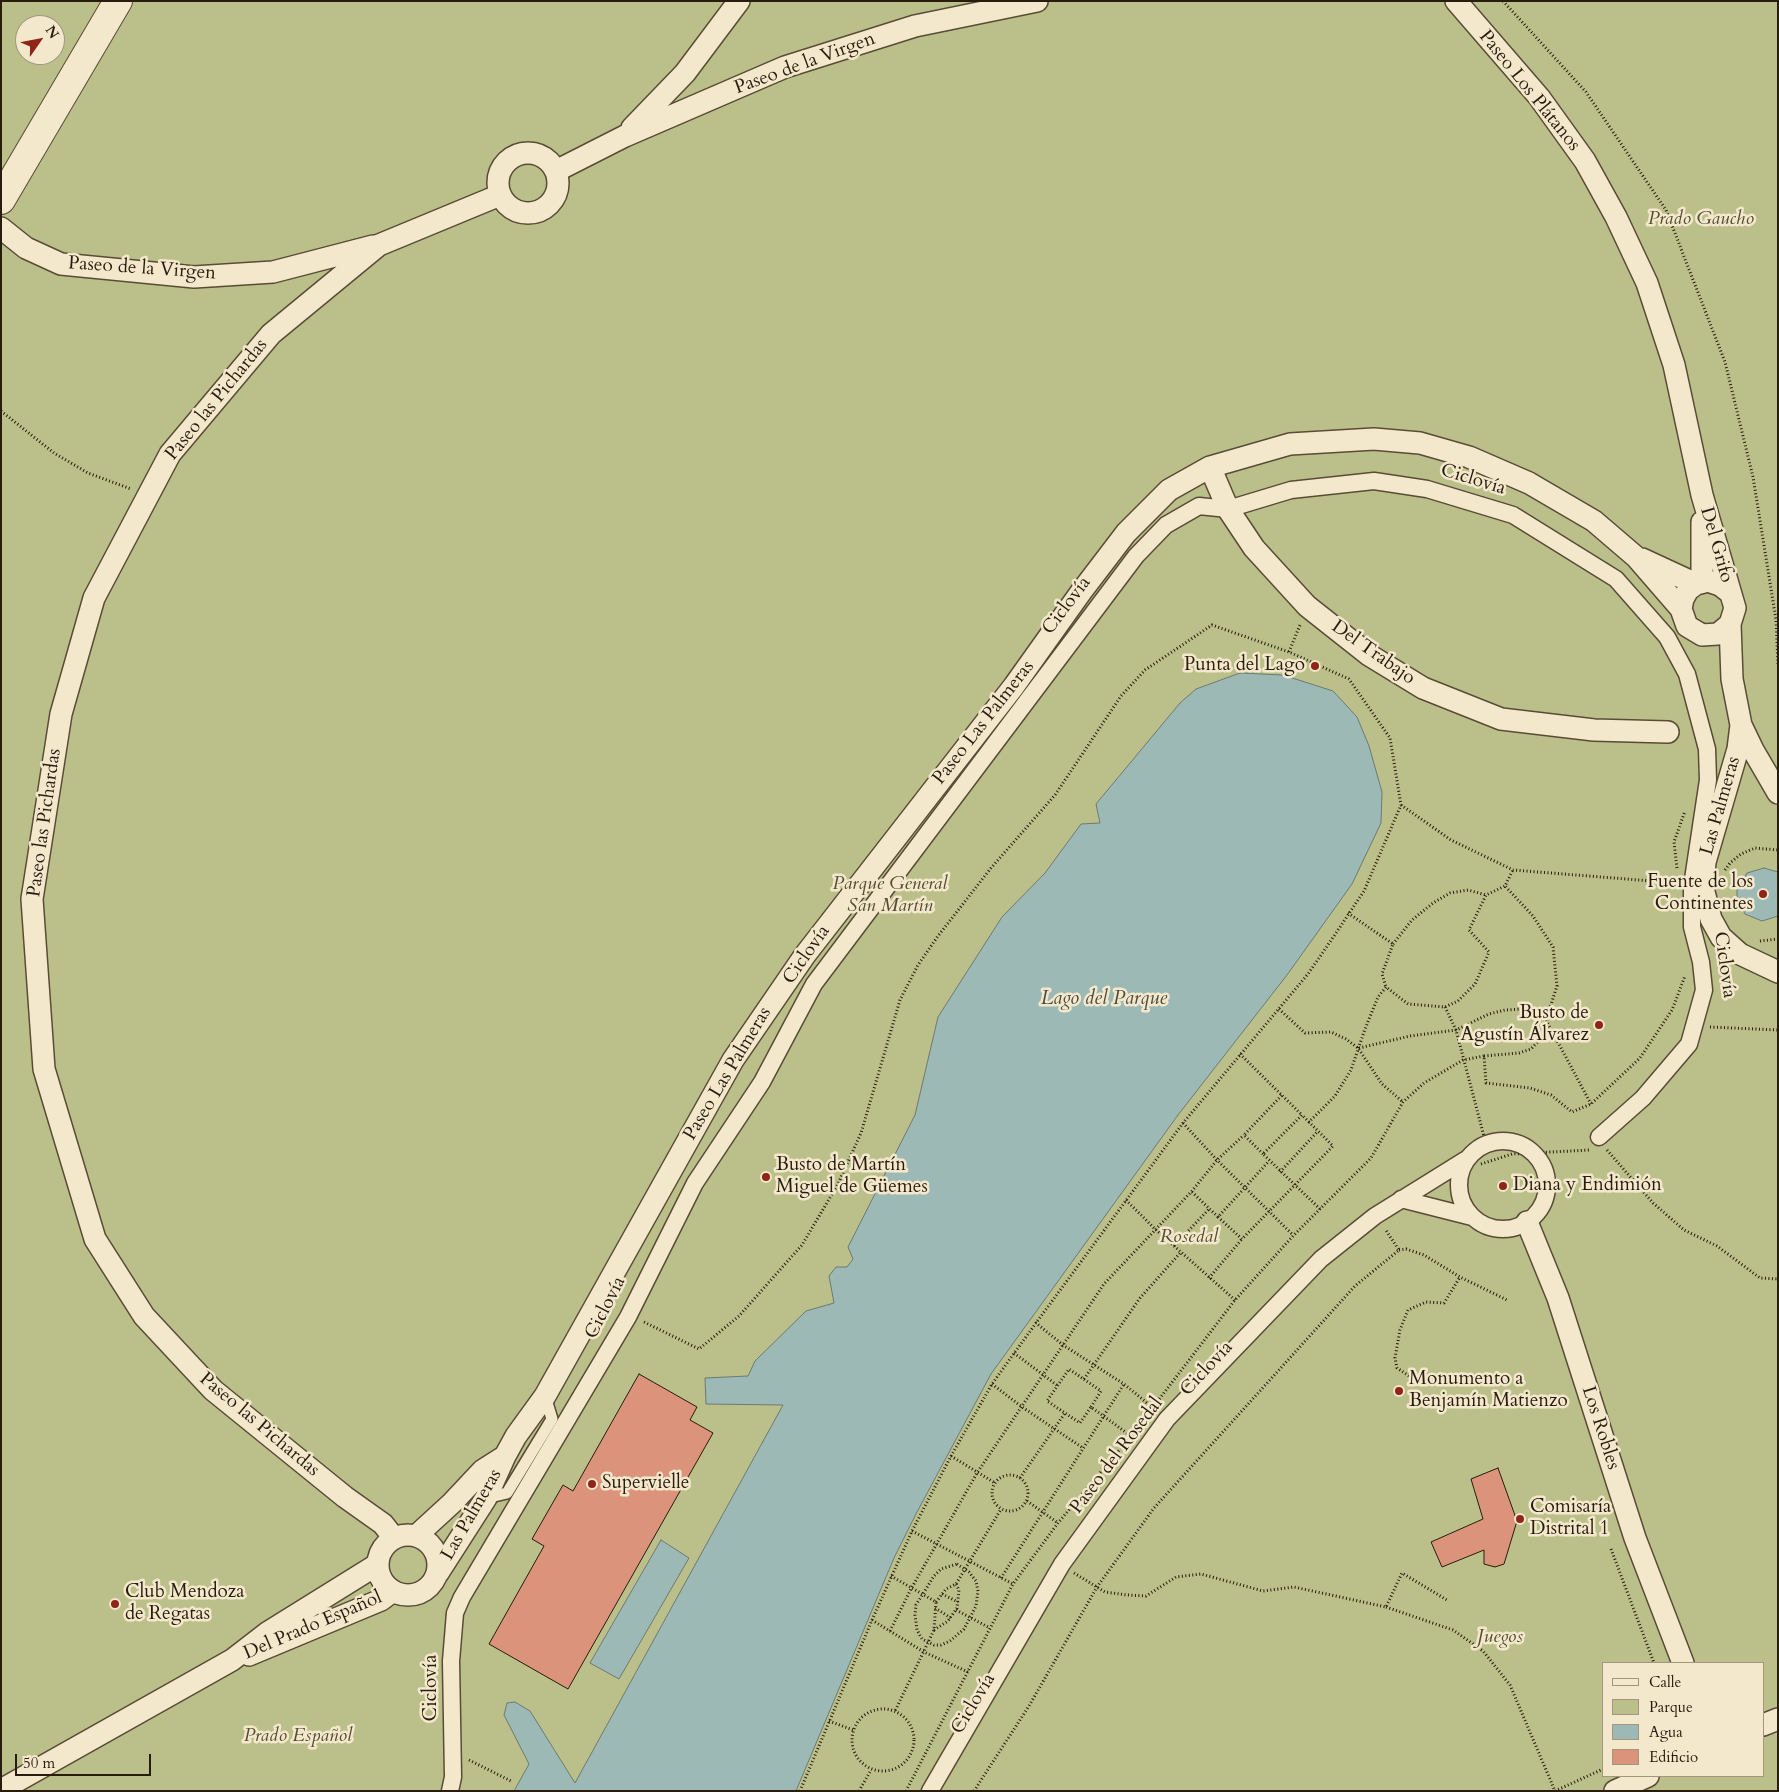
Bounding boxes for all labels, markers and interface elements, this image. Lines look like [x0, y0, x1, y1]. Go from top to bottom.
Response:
north arrow [15, 15, 65, 65]
text: N [41, 22, 63, 42]
street label: Paseo Los Plátanos [1473, 26, 1585, 156]
street label: Paseo de la Virgen [732, 28, 878, 100]
park label: Prado Gaucho [1648, 209, 1754, 231]
street label: Paseo de la Virgen [67, 252, 217, 286]
street label: Paseo las Pichardas [161, 335, 273, 465]
street label: Ciclovía [1438, 459, 1508, 501]
street label: Del Grifo [1694, 505, 1738, 585]
street label: Ciclovía [1038, 572, 1096, 640]
street label: Del Trabajo [1327, 616, 1419, 690]
place label: Punta del Lago [1184, 655, 1305, 677]
street label: Paseo Las Palmeras [928, 656, 1040, 790]
marker: Punta del Lago [1309, 660, 1321, 672]
street label: Paseo las Pichardas [23, 747, 67, 899]
street label: Las Palmeras [1696, 754, 1746, 858]
place label: Fuente de los Continentes [1647, 872, 1753, 916]
park label: Parque General San Martín [833, 874, 947, 918]
marker: Fuente de los Continentes [1757, 888, 1769, 900]
street label: Ciclovía [779, 921, 835, 989]
street label: Ciclovía [1708, 930, 1740, 1000]
water label: Lago del Parque [1041, 987, 1167, 1011]
street label: Paseo Las Palmeras [679, 1003, 777, 1145]
place label: Busto de Agustín Álvarez [1461, 1003, 1589, 1047]
marker: Busto de Agustín Álvarez [1593, 1019, 1605, 1031]
place label: Busto de Martín Miguel de Güemes [776, 1155, 928, 1199]
marker: Busto de Martín Miguel de Güemes [760, 1171, 772, 1183]
place label: Diana y Endimión [1513, 1175, 1662, 1197]
marker: Diana y Endimión [1497, 1180, 1509, 1192]
park label: Rosedal [1160, 1227, 1218, 1249]
street label: Ciclovía [581, 1273, 631, 1343]
street label: Ciclovía [1176, 1337, 1238, 1401]
street label: Paseo las Pichardas [194, 1368, 324, 1482]
place label: Monumento a Benjamín Matienzo [1409, 1369, 1568, 1413]
street label: Los Robles [1576, 1383, 1624, 1473]
marker: Monumento a Benjamín Matienzo [1393, 1385, 1405, 1397]
street label: Paseo del Rosedal [1066, 1393, 1168, 1519]
street label: Las Palmeras [437, 1465, 507, 1565]
place label: Supervielle [602, 1473, 689, 1495]
marker: Supervielle [586, 1478, 598, 1490]
place label: Comisaría Distrital 1 [1530, 1497, 1611, 1541]
marker: Comisaría Distrital 1 [1514, 1513, 1526, 1525]
place label: Club Mendoza de Regatas [125, 1582, 244, 1626]
street label: Del Prado Español [240, 1587, 386, 1665]
marker: Club Mendoza de Regatas [109, 1598, 121, 1610]
park label: Juegos [1477, 1627, 1523, 1649]
street label: Ciclovía [421, 1655, 443, 1721]
legend [1602, 1662, 1764, 1777]
street label: Ciclovía [947, 1669, 1001, 1739]
text: Calle [1649, 1672, 1681, 1692]
text: Parque [1649, 1697, 1693, 1717]
text: Agua [1649, 1722, 1683, 1742]
park label: Prado Español [244, 1726, 352, 1748]
scale bar [18, 1744, 154, 1776]
text: Edificio [1649, 1747, 1698, 1767]
text: 50 m [23, 1753, 55, 1773]

